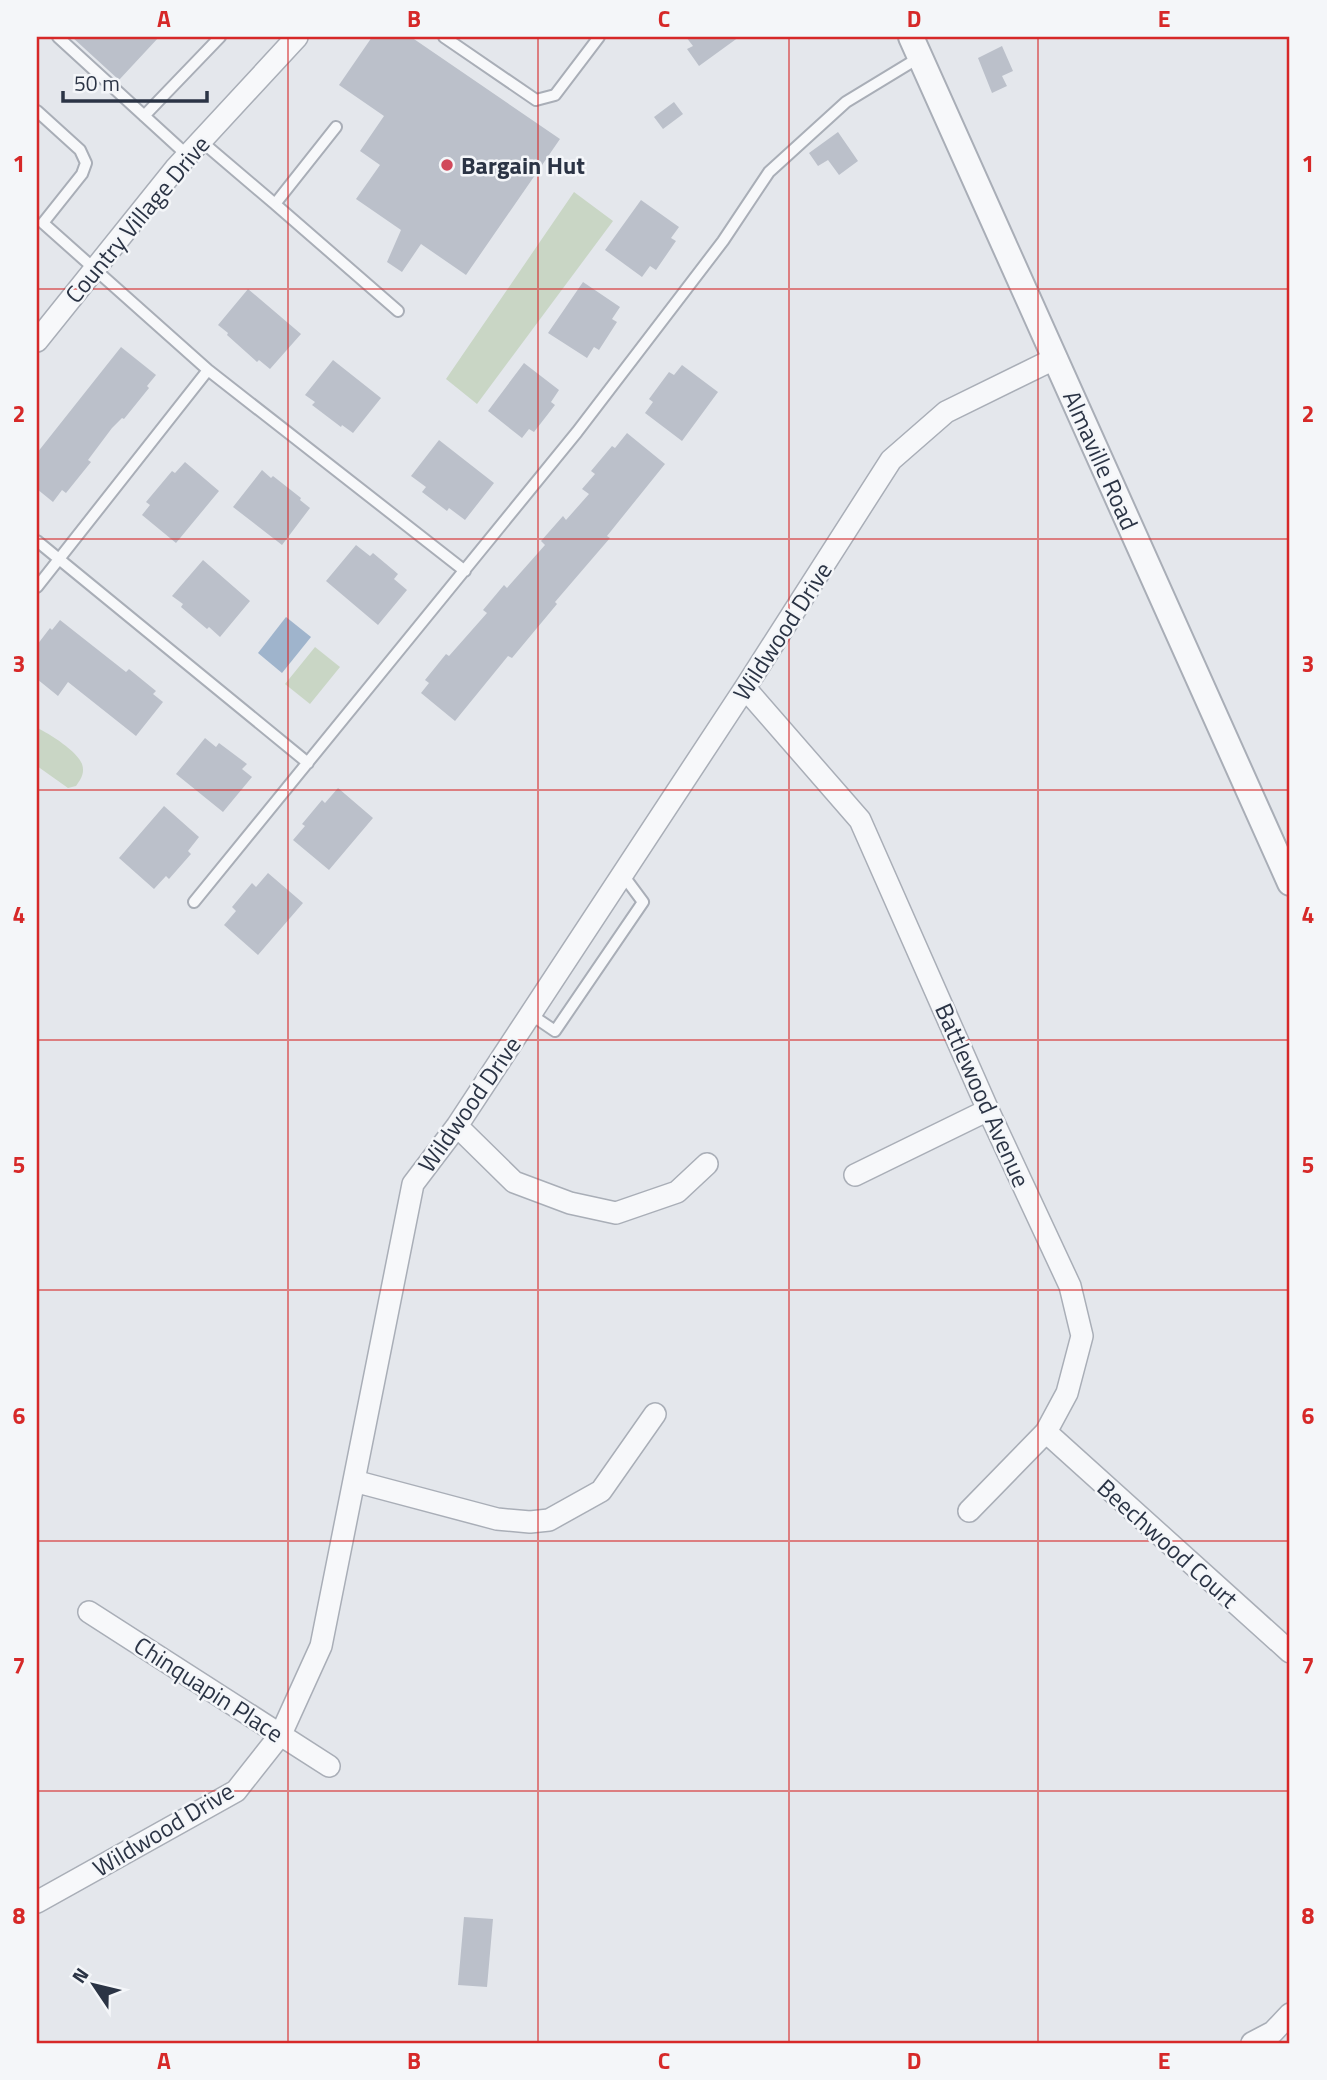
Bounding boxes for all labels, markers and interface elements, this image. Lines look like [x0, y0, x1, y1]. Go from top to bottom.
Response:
text: A [157, 1, 171, 36]
text: B [407, 1, 421, 36]
text: C [658, 1, 670, 36]
text: D [907, 1, 921, 36]
text: E [1158, 1, 1170, 36]
scale bar [63, 60, 206, 104]
text: 50 m [74, 67, 120, 99]
street label: Country Village Drive [56, 127, 218, 311]
text: 1 [13, 146, 25, 181]
text: 1 [1302, 146, 1314, 181]
place label: Bargain Hut [461, 147, 585, 183]
marker: Bargain Hut [439, 157, 455, 173]
street label: Almaville Road [1054, 385, 1148, 535]
text: 2 [13, 396, 25, 431]
text: 2 [1302, 396, 1314, 431]
street label: Wildwood Drive [724, 555, 840, 707]
text: 3 [13, 646, 25, 681]
text: 3 [1302, 646, 1314, 681]
text: 4 [13, 897, 25, 932]
text: 4 [1302, 897, 1314, 932]
street label: Battlewood Avenue [926, 997, 1040, 1193]
street label: Wildwood Drive [409, 1029, 529, 1179]
text: 5 [13, 1147, 25, 1182]
text: 5 [1302, 1147, 1314, 1182]
text: 6 [13, 1398, 26, 1433]
text: 6 [1302, 1398, 1315, 1433]
street label: Beechwood Court [1090, 1470, 1247, 1617]
street label: Chinquapin Place [127, 1627, 291, 1751]
text: 7 [13, 1648, 25, 1683]
text: 7 [1302, 1648, 1314, 1683]
street label: Wildwood Drive [86, 1773, 240, 1885]
text: 8 [13, 1898, 26, 1933]
text: 8 [1302, 1898, 1315, 1933]
north arrow [60, 1951, 130, 2021]
text: N [64, 1961, 95, 1989]
text: A [157, 2043, 171, 2078]
text: B [407, 2043, 421, 2078]
text: C [658, 2043, 670, 2078]
text: D [907, 2043, 921, 2078]
text: E [1158, 2043, 1170, 2078]

